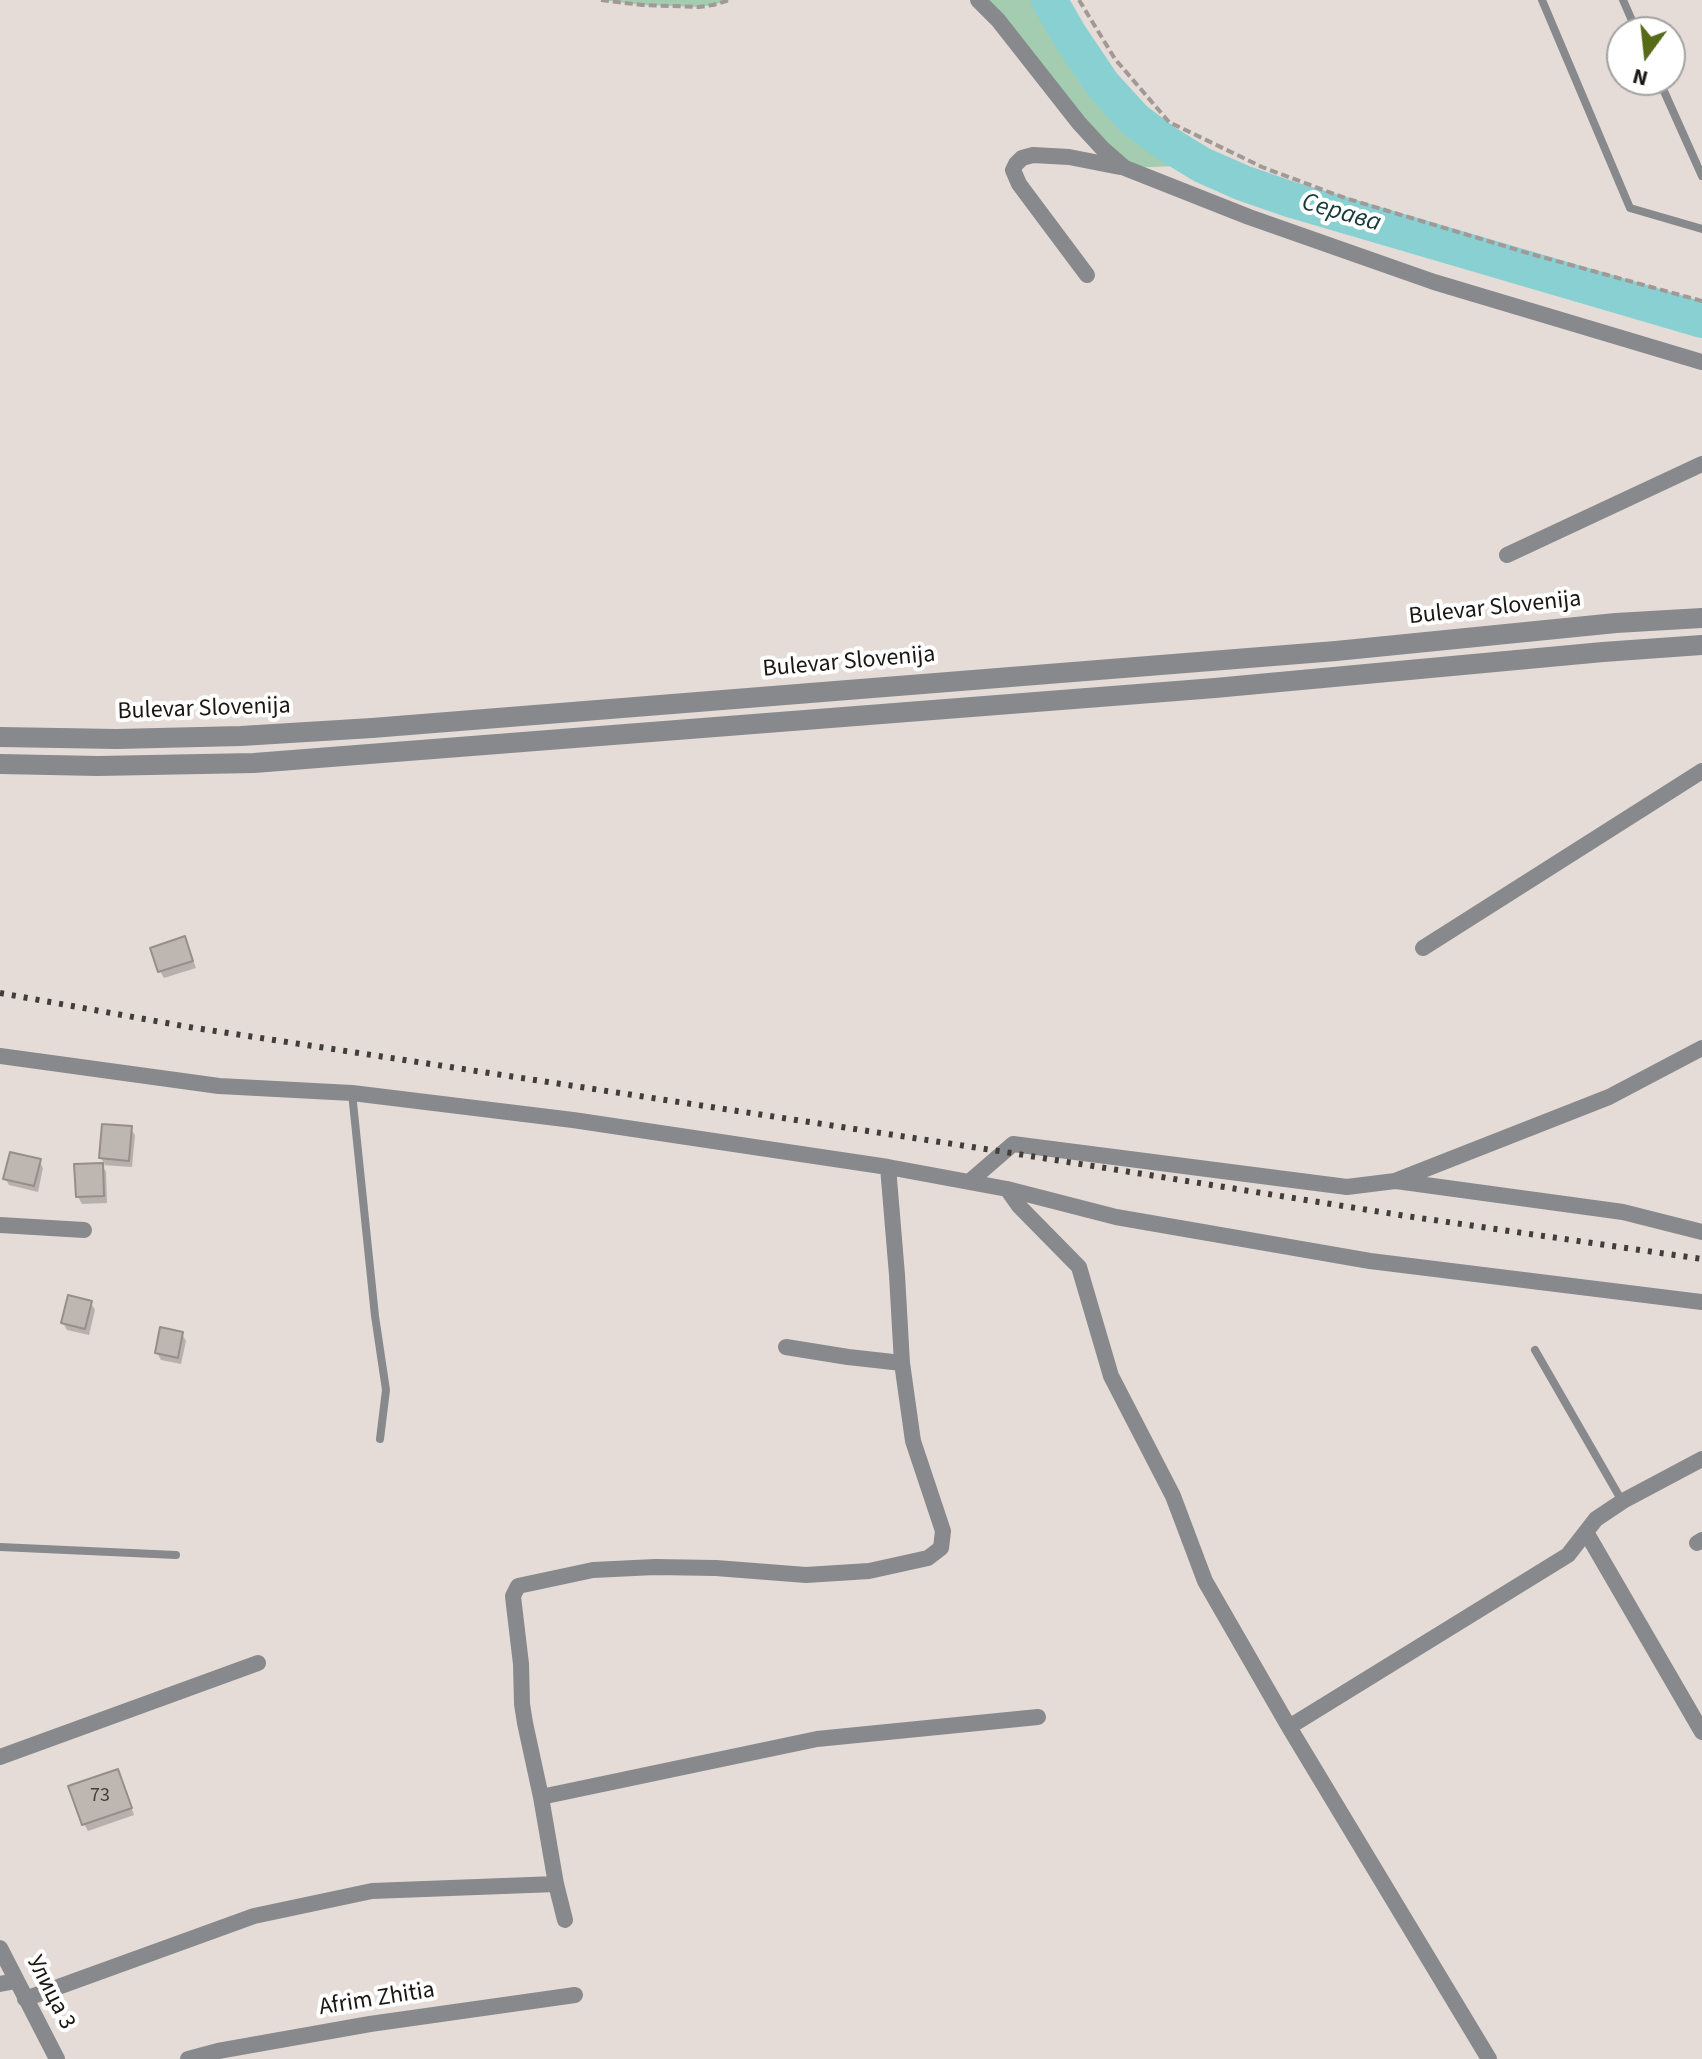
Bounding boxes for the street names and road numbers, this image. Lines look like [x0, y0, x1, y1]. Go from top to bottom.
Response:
street label: Bulevar Slovenija [1407, 586, 1583, 632]
street label: Bulevar Slovenija [761, 641, 937, 685]
street label: Bulevar Slovenija [117, 693, 291, 727]
street label: Улица 3 [19, 1951, 81, 2035]
street label: Afrim Zhitia [317, 1977, 437, 2023]

